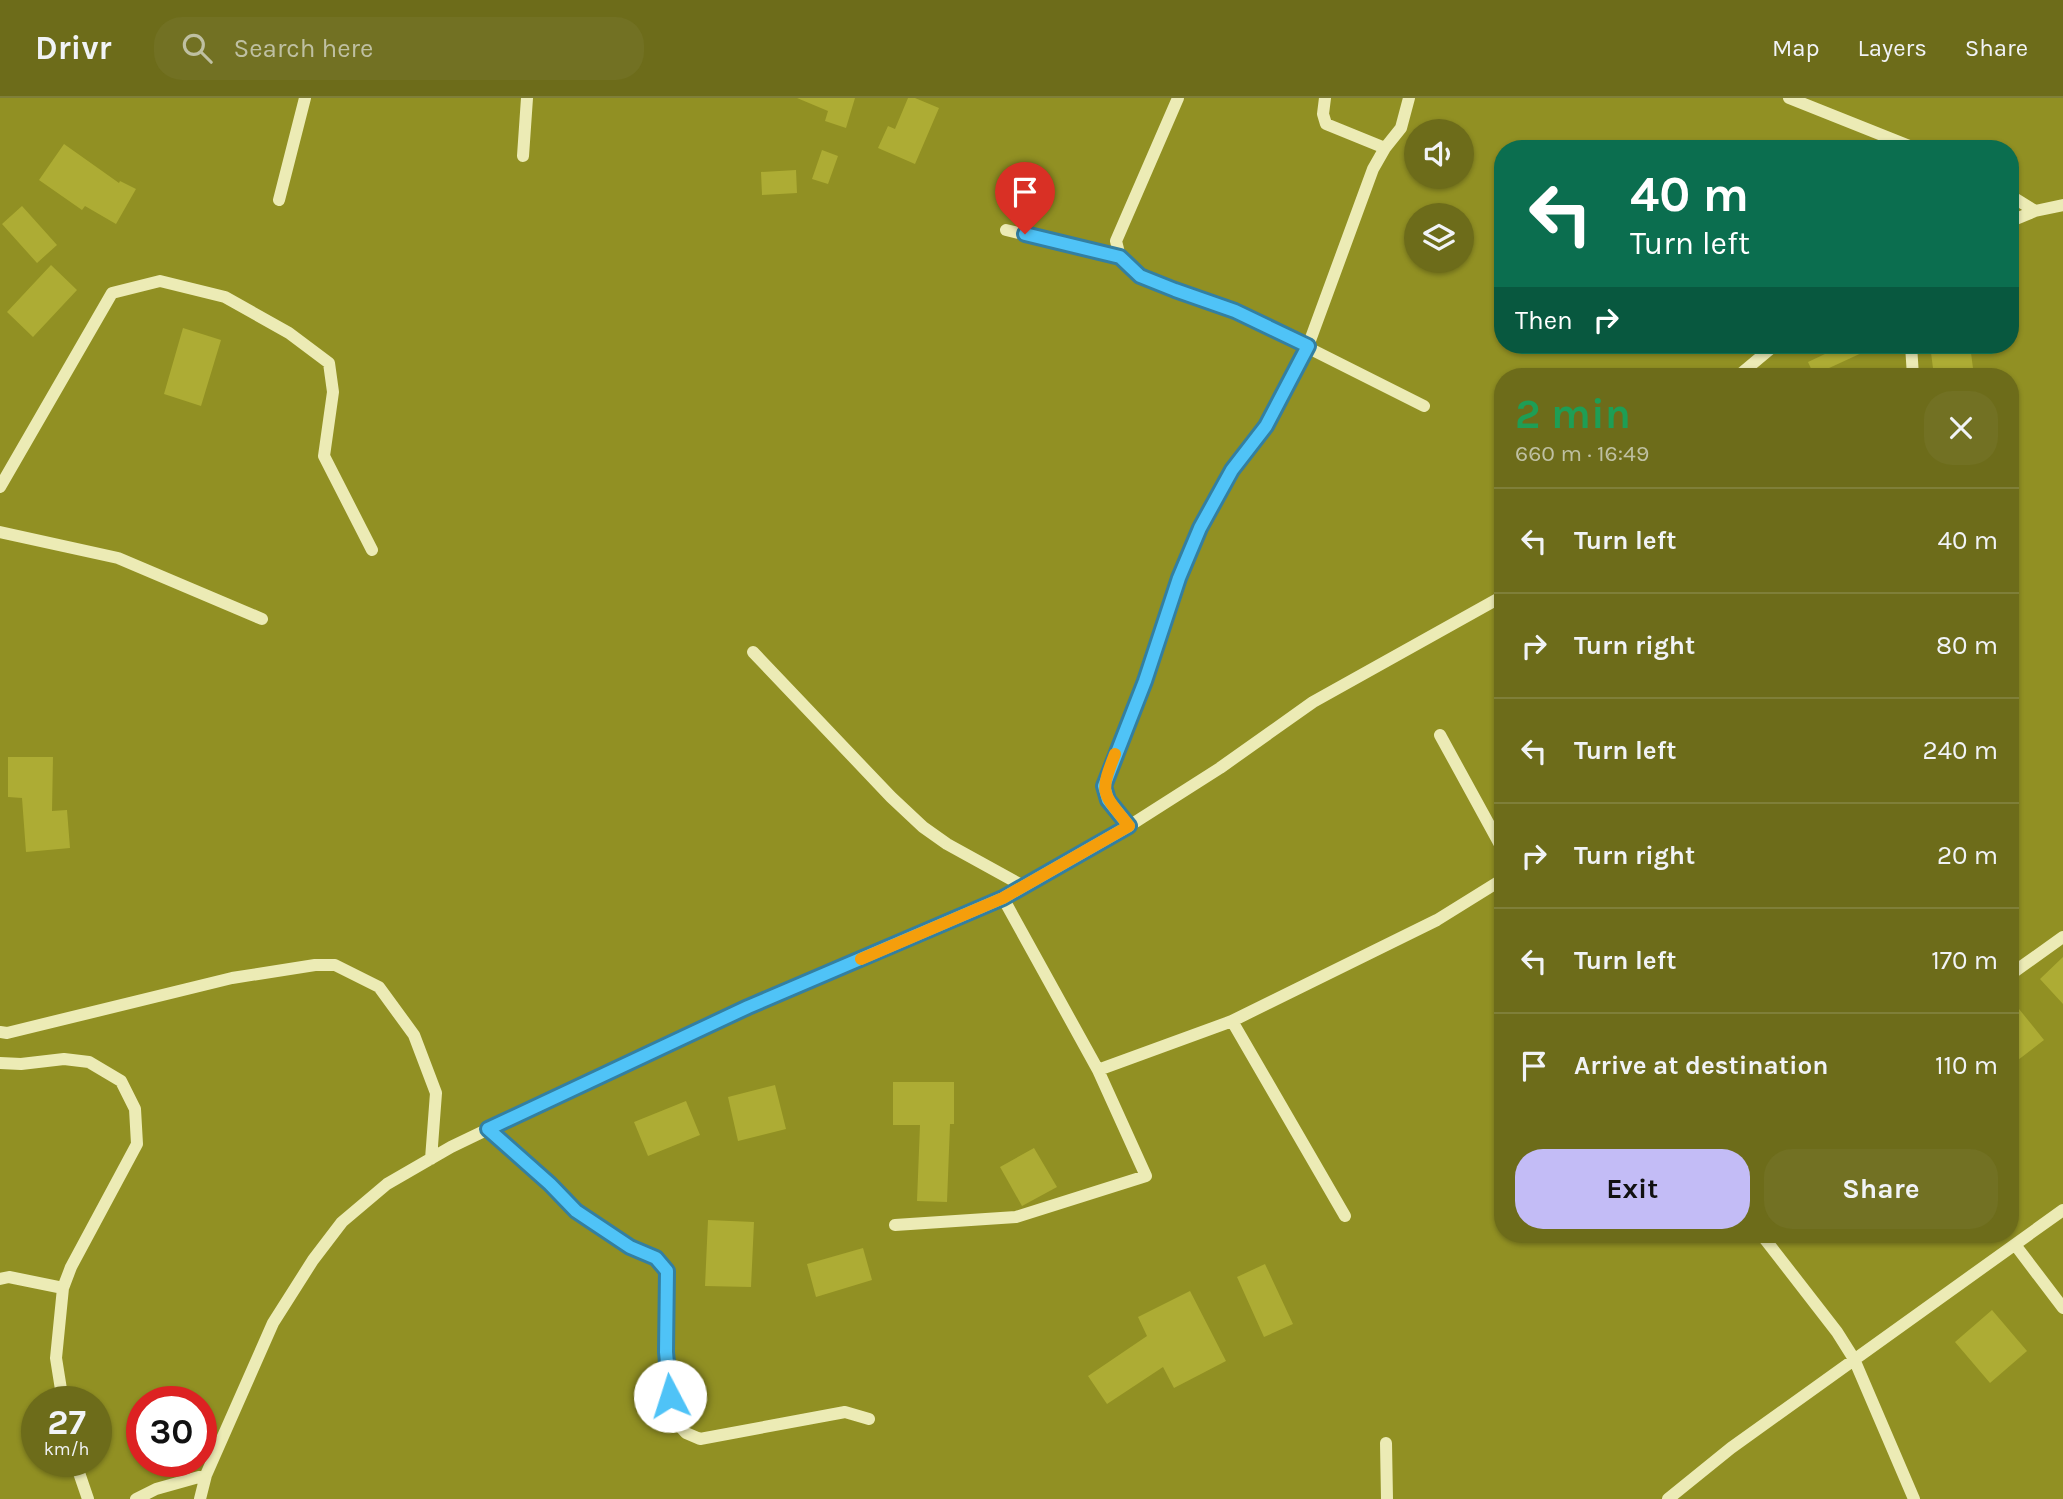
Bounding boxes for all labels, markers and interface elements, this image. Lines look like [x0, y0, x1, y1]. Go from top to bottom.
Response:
search box [154, 17, 644, 80]
text: Drivr [35, 29, 112, 67]
icon: search [178, 29, 216, 67]
text: Search here [234, 33, 373, 64]
text: Map [1772, 34, 1820, 62]
text: Layers [1858, 34, 1927, 62]
text: Share [1965, 34, 2028, 62]
map controls [1404, 119, 1474, 273]
button: sound [1404, 119, 1474, 189]
pin [995, 162, 1055, 234]
text: 40 m [1630, 166, 1749, 223]
icon: left [1515, 168, 1606, 259]
icon: arrive [1006, 173, 1044, 211]
button: layers [1404, 203, 1474, 273]
text: Turn left [1630, 225, 1750, 262]
icon: right [1587, 301, 1625, 339]
text: Then [1515, 305, 1573, 336]
text: 2 min [1515, 389, 1631, 439]
button: close [1924, 391, 1998, 465]
text: 660 m · 16:49 [1515, 440, 1649, 467]
icon: left [1515, 522, 1553, 560]
text: Turn left [1574, 525, 1676, 556]
text: 40 m [1938, 525, 1998, 556]
icon: right [1515, 627, 1553, 665]
text: Turn right [1574, 630, 1695, 661]
text: 80 m [1936, 630, 1998, 661]
icon: left [1515, 732, 1553, 770]
text: Turn left [1574, 735, 1676, 766]
text: 240 m [1922, 735, 1998, 766]
icon: right [1515, 837, 1553, 875]
text: Turn right [1574, 840, 1695, 871]
text: 20 m [1937, 840, 1998, 871]
icon: left [1515, 942, 1553, 980]
text: Turn left [1574, 945, 1676, 976]
text: 170 m [1931, 945, 1998, 976]
icon: arrive [1515, 1047, 1553, 1085]
text: Arrive at destination [1574, 1050, 1828, 1081]
text: 110 m [1935, 1050, 1998, 1081]
button: Exit [1515, 1149, 1750, 1229]
button: Share [1764, 1149, 1998, 1229]
position arrow [633, 1359, 707, 1433]
speed limit sign: 30 [126, 1386, 217, 1477]
text: 27 [47, 1402, 86, 1443]
text: km/h [44, 1438, 89, 1460]

